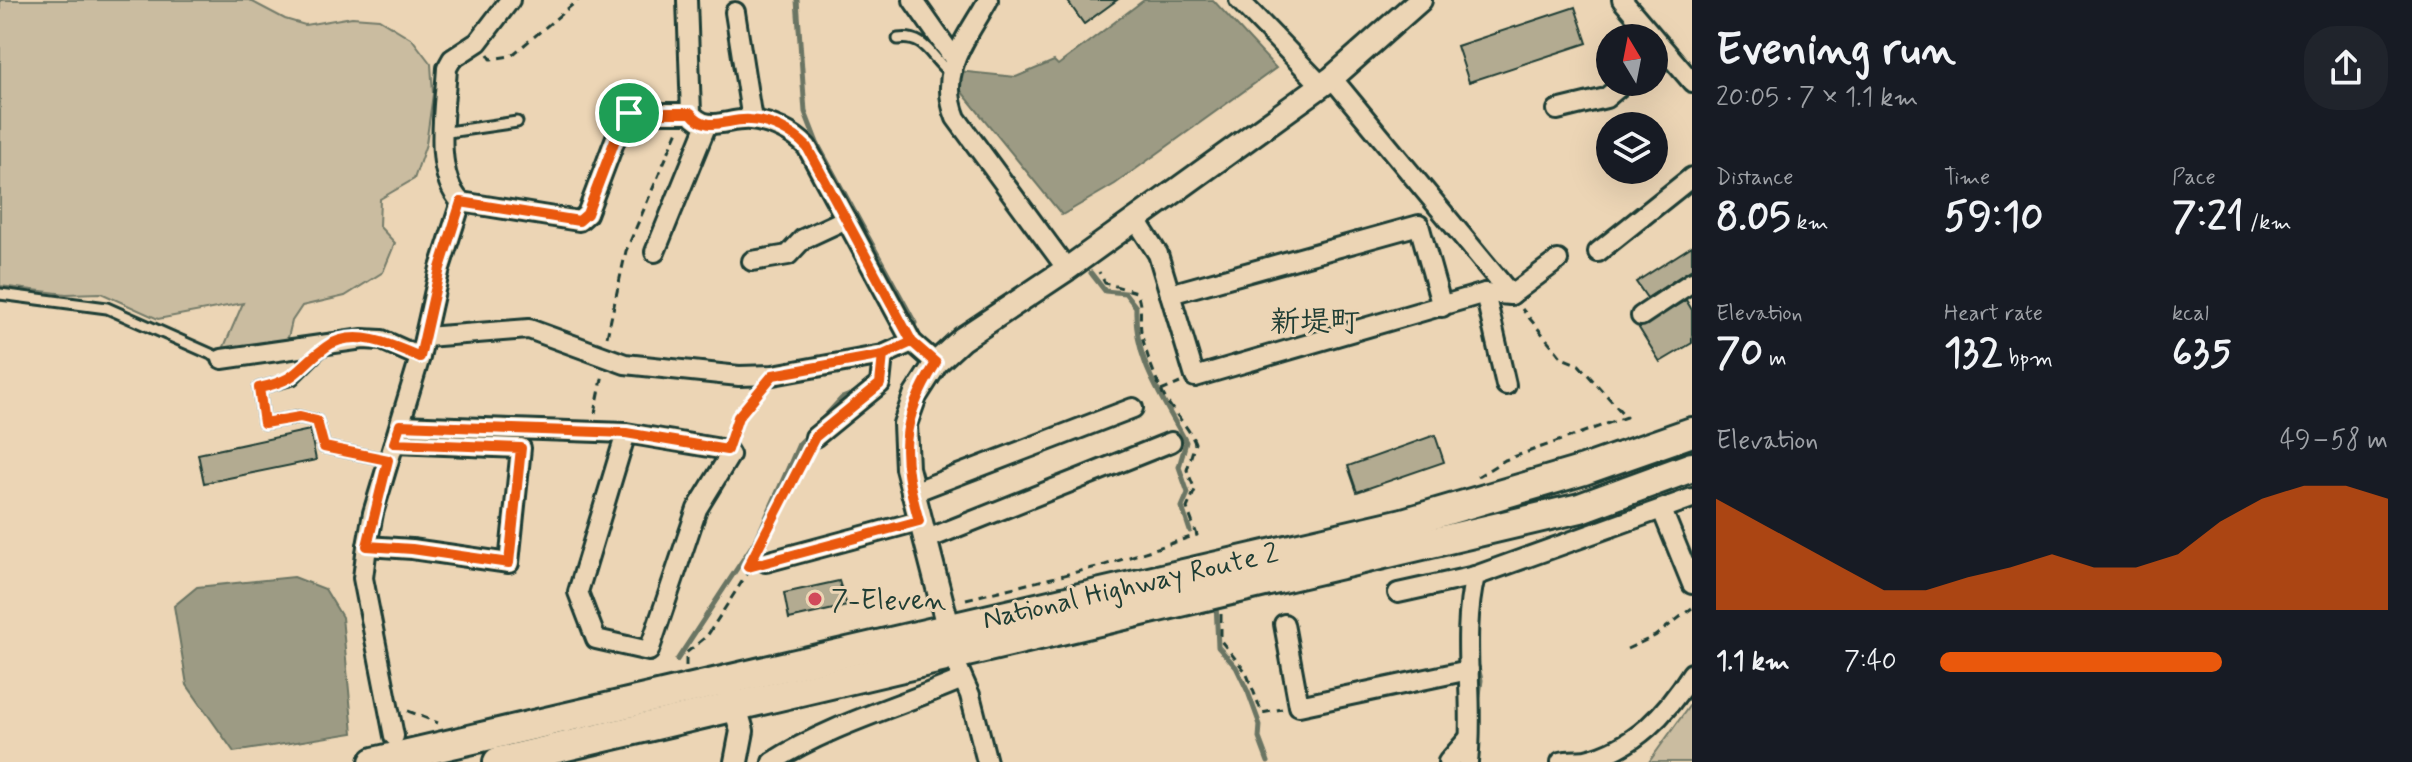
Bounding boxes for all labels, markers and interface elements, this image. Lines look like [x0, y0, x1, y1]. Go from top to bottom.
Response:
text: Evening run [1716, 22, 1956, 80]
north arrow [1596, 24, 1668, 96]
map controls [1596, 24, 1668, 184]
button: share [2304, 26, 2388, 110]
pin [595, 79, 663, 147]
text: 20:05 · 7 × 1.1 km [1716, 81, 1918, 115]
icon: arrive [607, 91, 651, 135]
button: layers [1596, 112, 1668, 184]
text: Distance [1716, 164, 1793, 192]
text: Time [1944, 164, 1990, 192]
text: Pace [2172, 164, 2216, 192]
text: 8.05 [1716, 192, 1791, 244]
text: 59:10 [1944, 192, 2043, 244]
text: 7:21 [2172, 192, 2244, 244]
text: km [1791, 209, 1829, 237]
text: /km [2244, 209, 2291, 237]
text: Elevation [1716, 300, 1803, 328]
text: Heart rate [1944, 300, 2043, 328]
text: kcal [2172, 300, 2209, 328]
district label: 新堤町 [1270, 303, 1360, 342]
text: 70 [1716, 328, 1763, 380]
text: 132 [1944, 328, 2003, 380]
text: 635 [2172, 328, 2232, 380]
text: m [1763, 345, 1787, 373]
text: bpm [2003, 345, 2053, 373]
text: Elevation [1716, 424, 1818, 458]
text: 49–58 m [2280, 424, 2388, 458]
street label: National Highway Route 2 [979, 535, 1282, 639]
place label: 7-Eleven [831, 583, 946, 620]
marker: 7-Eleven [806, 590, 824, 608]
text: 1.1 km [1716, 645, 1790, 679]
text: 7:40 [1844, 645, 1897, 679]

